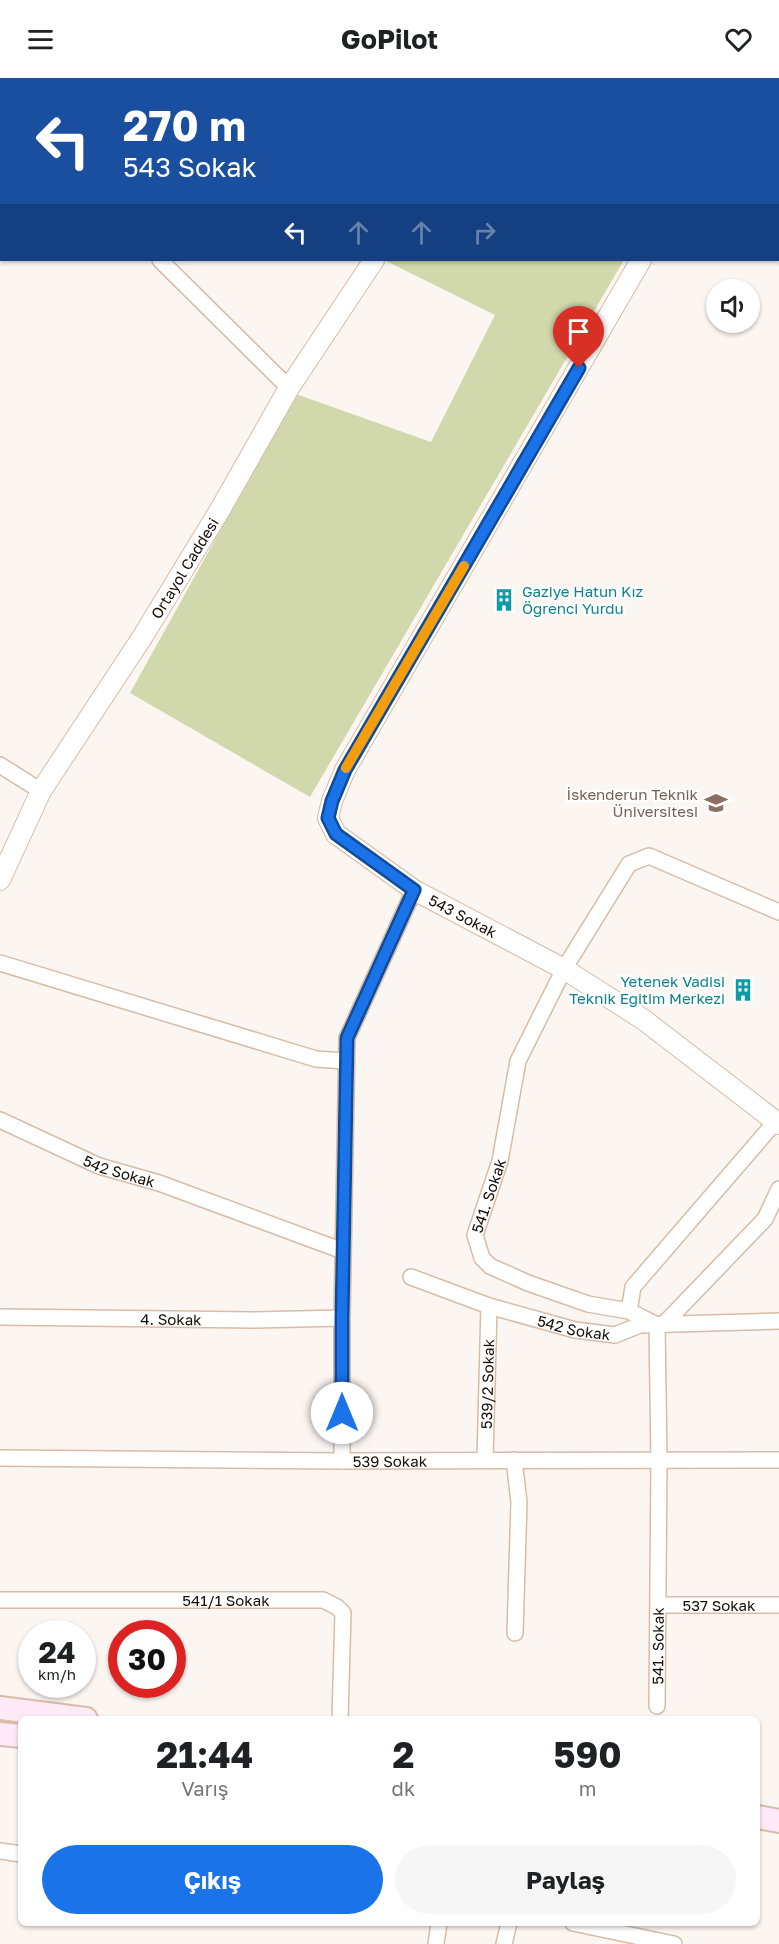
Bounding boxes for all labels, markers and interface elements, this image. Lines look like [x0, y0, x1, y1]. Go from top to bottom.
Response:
icon: menu [24, 23, 57, 56]
text: GoPilot [341, 23, 438, 55]
icon: heart [722, 23, 755, 56]
text: 270 m [123, 100, 246, 150]
icon: left [24, 102, 102, 180]
text: 543 Sokak [123, 151, 257, 183]
icon: left [279, 216, 312, 249]
icon: ahead [342, 216, 375, 249]
icon: ahead [405, 216, 438, 249]
icon: right [468, 216, 501, 249]
map controls [706, 279, 760, 333]
button: sound [706, 279, 760, 333]
pin [553, 306, 604, 368]
icon: arrive [562, 315, 595, 348]
street label: Ortayol Caddesi [147, 514, 222, 622]
place label: Gaziye Hatun Kız Öğrenci Yurdu [522, 582, 643, 617]
building icon: Gaziye Hatun Kız Öğrenci Yurdu [491, 587, 517, 613]
place label: İskenderun Teknik Üniversitesi [567, 785, 699, 820]
school or university icon: İskenderun Teknik Üniversitesi [703, 790, 729, 816]
street label: 543 Sokak [426, 891, 500, 941]
place label: Yetenek Vadisi Teknik Eğitim Merkezi [569, 972, 725, 1007]
building icon: Yetenek Vadisi Teknik Eğitim Merkezi [730, 977, 756, 1003]
street label: 542 Sokak [80, 1151, 158, 1191]
street label: 541. Sokak [467, 1156, 509, 1235]
street label: 4. Sokak [140, 1310, 202, 1328]
street label: 542 Sokak [535, 1311, 612, 1343]
street label: 539/2 Sokak [477, 1338, 497, 1429]
position arrow [310, 1381, 374, 1445]
street label: 539 Sokak [353, 1452, 428, 1470]
street label: 541/1 Sokak [182, 1591, 270, 1609]
street label: 537 Sokak [682, 1596, 756, 1614]
street label: 541. Sokak [648, 1607, 667, 1685]
speed limit sign: 30 [108, 1620, 186, 1698]
text: 24 [38, 1634, 76, 1670]
text: km/h [38, 1665, 76, 1683]
text: 21:44 [156, 1733, 253, 1776]
text: 2 [392, 1733, 414, 1776]
text: 590 [553, 1733, 622, 1776]
text: Varış [181, 1776, 228, 1800]
text: dk [392, 1776, 415, 1800]
text: m [579, 1776, 596, 1800]
button: Çıkış [42, 1845, 383, 1914]
button: Paylaş [395, 1845, 736, 1914]

